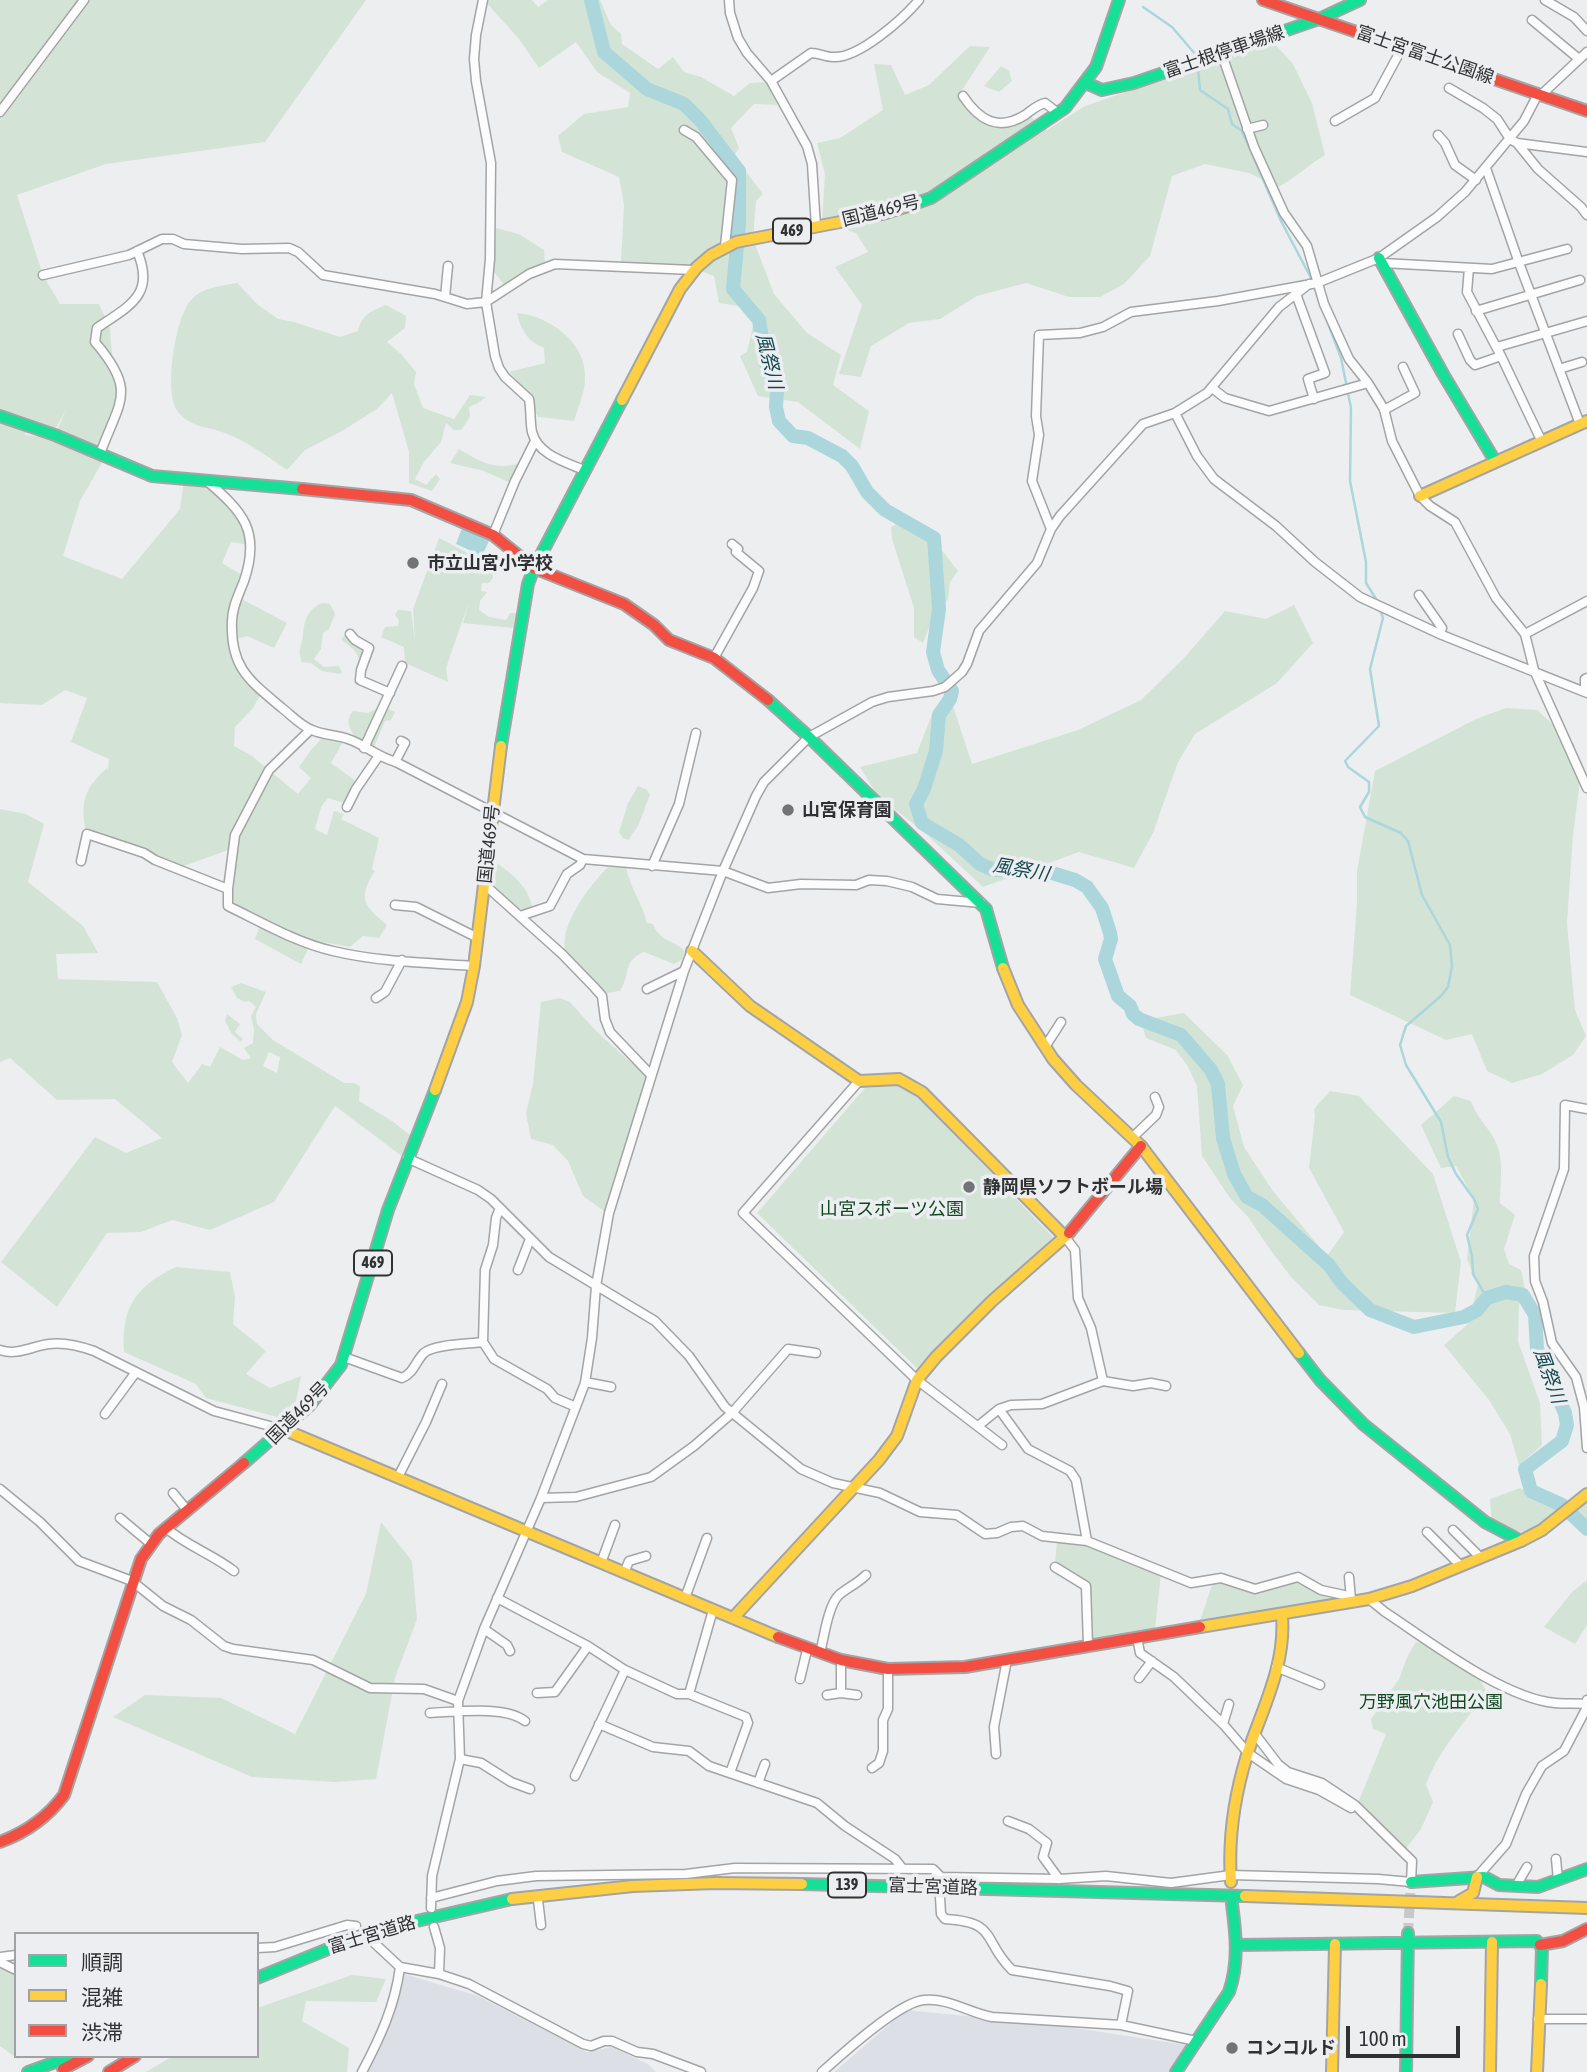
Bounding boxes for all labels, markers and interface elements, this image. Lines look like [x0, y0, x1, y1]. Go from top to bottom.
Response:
street label: 富士根停車場線 [1161, 21, 1287, 83]
street label: 富士宮富士公園線 [1353, 21, 1497, 89]
street label: 国道469号 [840, 191, 922, 231]
road number: 469 [773, 218, 811, 244]
water label: 風祭川 [751, 331, 787, 391]
place label: 市立山宮小学校 [427, 552, 553, 574]
marker: 市立山宮小学校 [405, 555, 421, 571]
place label: 山宮保育園 [802, 799, 892, 821]
marker: 山宮保育園 [780, 802, 796, 818]
street label: 国道469号 [474, 803, 504, 885]
water label: 風祭川 [991, 854, 1051, 886]
place label: 静岡県ソフトボール場 [983, 1176, 1163, 1198]
marker: 静岡県ソフトボール場 [961, 1179, 977, 1195]
park label: 山宮スポーツ公園 [820, 1198, 964, 1220]
road number: 469 [354, 1250, 392, 1275]
water label: 風祭川 [1529, 1345, 1569, 1407]
street label: 国道469号 [262, 1377, 334, 1449]
park label: 万野風穴池田公園 [1359, 1691, 1503, 1713]
road number: 139 [828, 1872, 866, 1898]
street label: 富士宮道路 [888, 1875, 978, 1899]
street label: 富士宮道路 [326, 1912, 418, 1958]
legend [14, 1932, 259, 2058]
text: 順調 [81, 1950, 123, 1974]
text: 混雑 [81, 1985, 123, 2009]
scale bar [1349, 2012, 1463, 2056]
text: 渋滞 [81, 2020, 123, 2044]
text: 100 m [1359, 2026, 1407, 2050]
place label: コンコルド [1246, 2037, 1336, 2059]
marker: コンコルド [1224, 2040, 1240, 2056]

